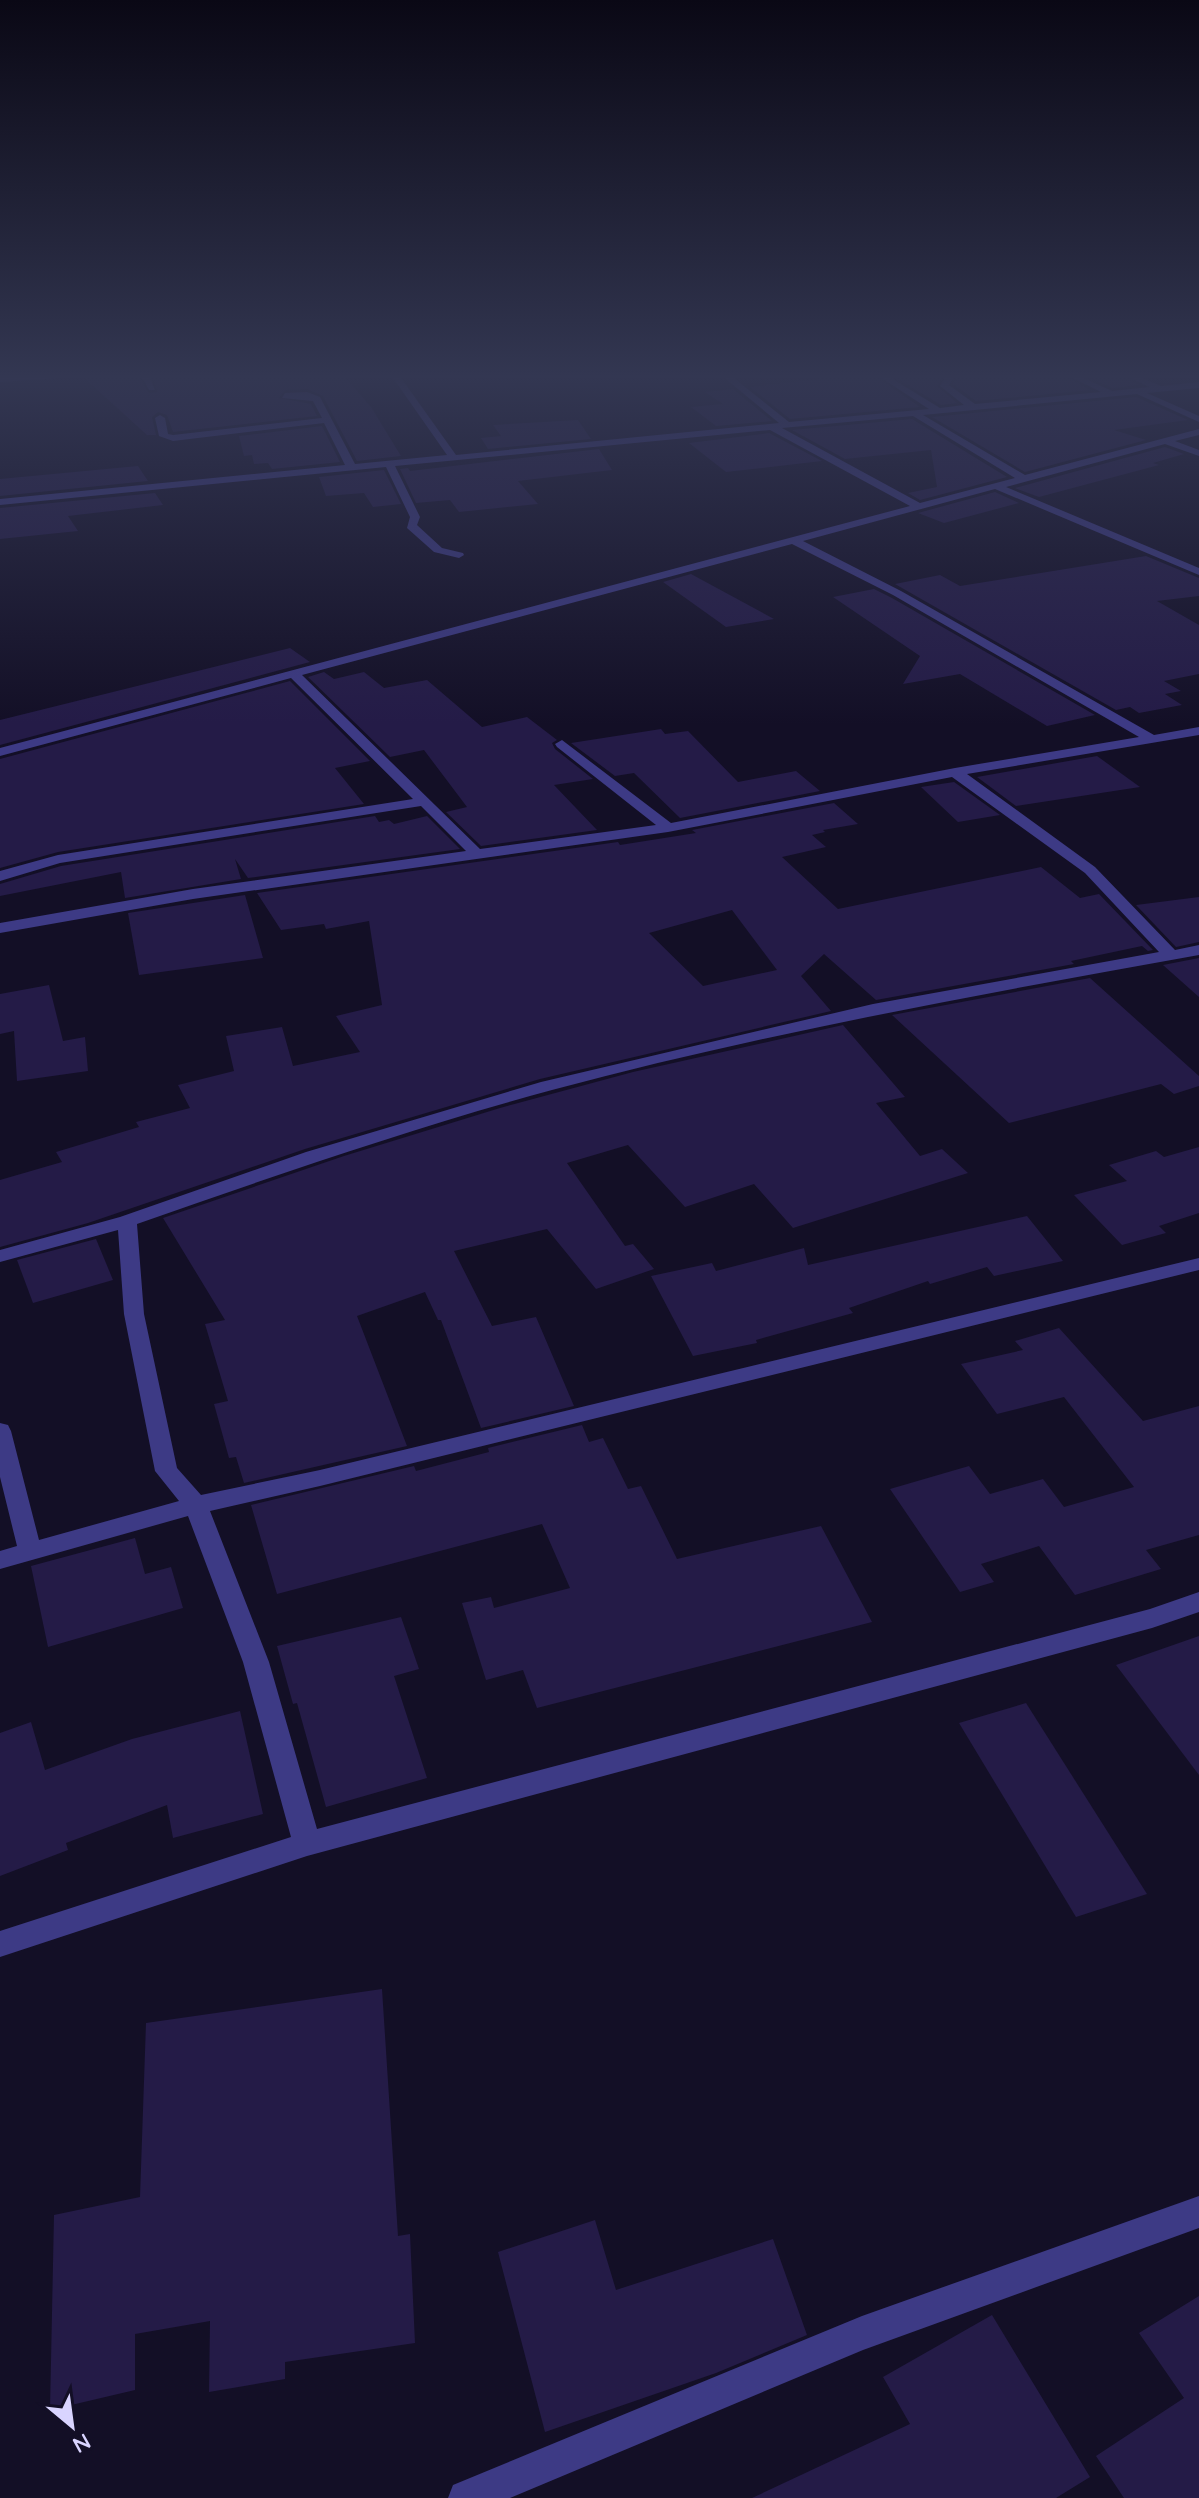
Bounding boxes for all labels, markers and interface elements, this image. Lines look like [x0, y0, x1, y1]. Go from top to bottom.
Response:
north arrow [32, 2386, 112, 2466]
text: N [68, 2427, 96, 2460]

